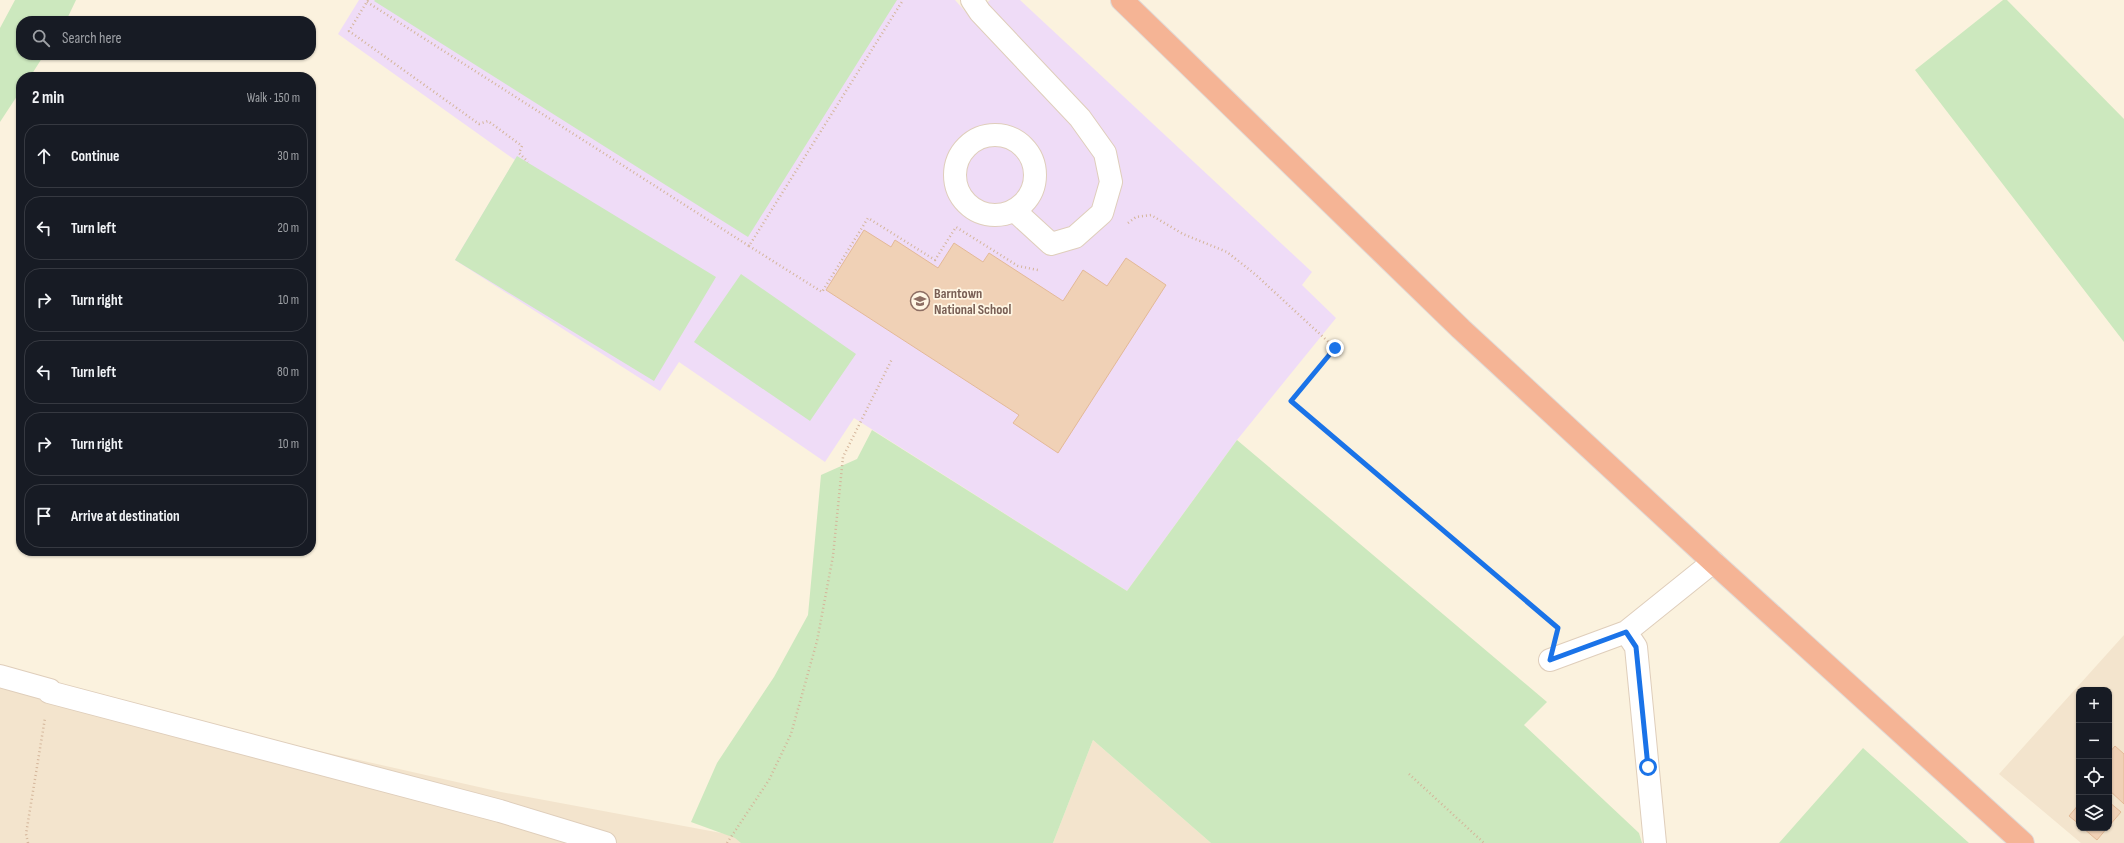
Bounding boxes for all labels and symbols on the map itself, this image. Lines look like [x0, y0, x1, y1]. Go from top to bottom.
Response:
place label: Barntown National School [934, 285, 1011, 318]
school or university icon: Barntown National School [909, 290, 931, 312]
route end [1326, 339, 1344, 357]
route start [1639, 758, 1657, 776]

